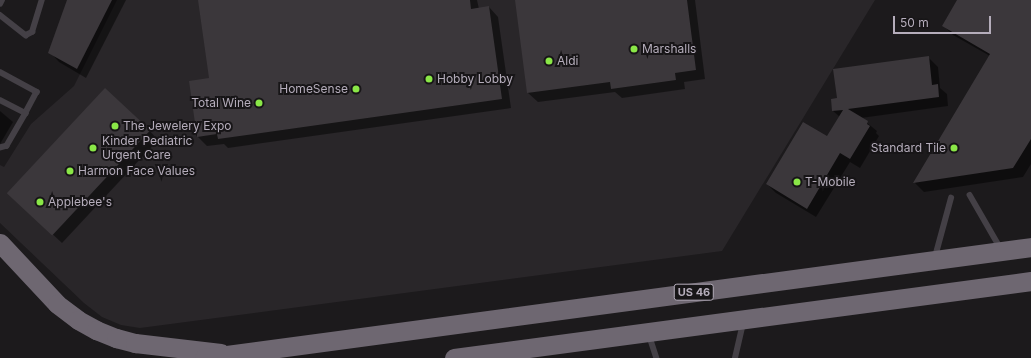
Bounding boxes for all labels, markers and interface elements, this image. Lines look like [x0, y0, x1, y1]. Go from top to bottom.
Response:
scale bar [895, 8, 993, 34]
text: 50 m [900, 15, 929, 30]
place label: Marshalls [642, 42, 696, 56]
marker: Marshalls [629, 44, 639, 54]
place label: Aldi [557, 54, 578, 68]
marker: Aldi [544, 56, 554, 66]
place label: Hobby Lobby [437, 72, 513, 86]
marker: Hobby Lobby [424, 74, 434, 84]
place label: HomeSense [279, 82, 348, 96]
marker: HomeSense [351, 84, 361, 94]
place label: Total Wine [191, 96, 251, 110]
marker: Total Wine [254, 98, 264, 108]
place label: The Jewelery Expo [123, 119, 231, 133]
marker: The Jewelery Expo [110, 121, 120, 131]
place label: Kinder Pediatric Urgent Care [102, 134, 192, 162]
place label: Standard Tile [871, 141, 946, 155]
marker: Kinder Pediatric Urgent Care [87, 142, 99, 154]
marker: Standard Tile [949, 143, 959, 153]
place label: Harmon Face Values [78, 164, 195, 178]
marker: Harmon Face Values [65, 166, 75, 176]
place label: T-Mobile [805, 175, 856, 189]
marker: T-Mobile [792, 177, 802, 187]
place label: Applebee's [48, 195, 112, 209]
marker: Applebee's [35, 197, 45, 207]
road number: US 46 [673, 283, 715, 301]

